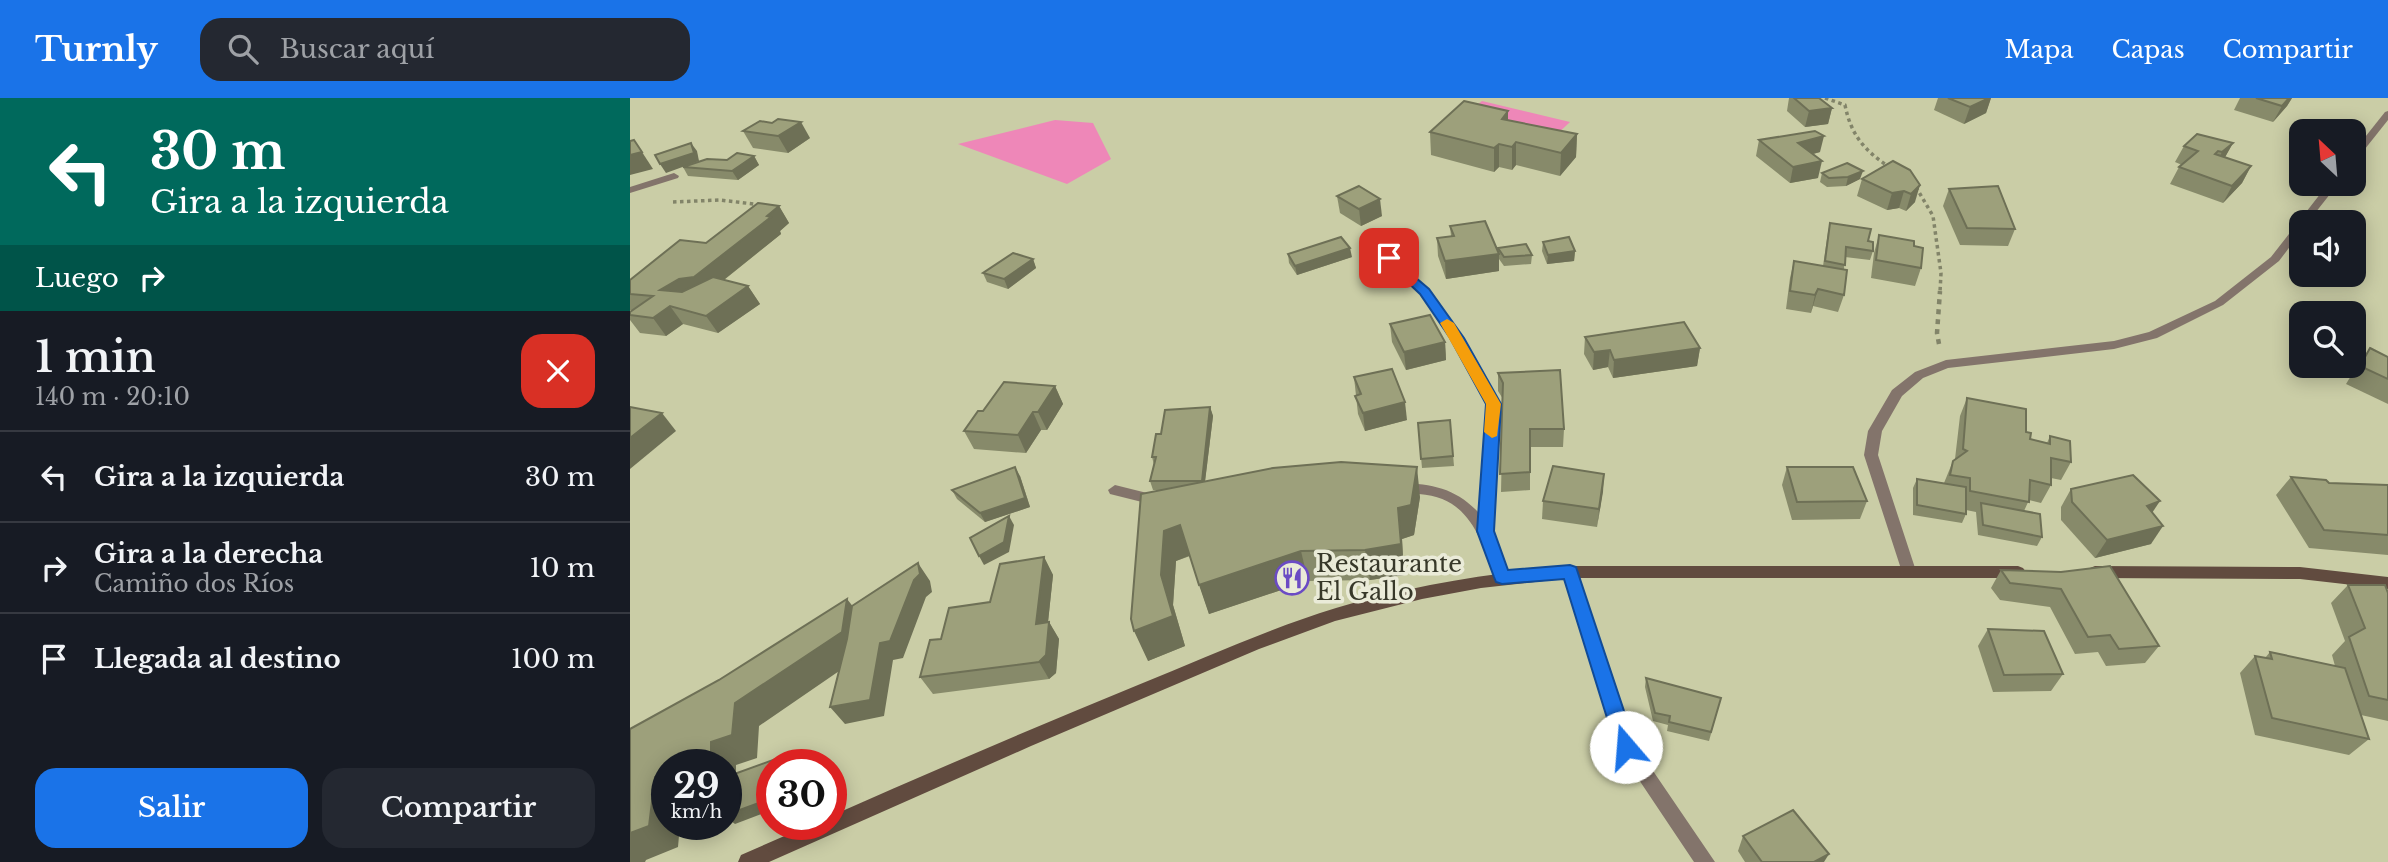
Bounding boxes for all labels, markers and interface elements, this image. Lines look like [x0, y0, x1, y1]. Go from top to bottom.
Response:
search box [200, 18, 690, 81]
text: Turnly [35, 29, 158, 70]
icon: search [224, 30, 262, 68]
text: Buscar aquí [280, 33, 434, 65]
text: Mapa [2004, 35, 2074, 64]
text: Capas [2112, 35, 2185, 64]
text: Compartir [2223, 35, 2353, 64]
north arrow [2289, 119, 2366, 196]
map controls [2289, 119, 2366, 378]
text: 30 m [150, 121, 285, 182]
icon: left [35, 126, 126, 217]
text: Gira a la izquierda [150, 182, 449, 222]
button: sound [2289, 210, 2366, 287]
pin [1359, 228, 1419, 288]
icon: arrive [1370, 239, 1408, 277]
icon: right [133, 259, 171, 297]
text: Luego [35, 262, 119, 294]
button: search [2289, 301, 2366, 378]
text: 1 min [35, 331, 156, 383]
button: close [521, 334, 595, 408]
text: 140 m · 20:10 [35, 383, 190, 411]
icon: left [35, 458, 73, 496]
text: Gira a la izquierda [94, 461, 344, 493]
text: 30 m [525, 461, 595, 493]
text: Gira a la derecha [94, 538, 323, 570]
icon: right [35, 549, 73, 587]
place label: Restaurante El Gallo [1316, 549, 1462, 606]
text: 10 m [529, 552, 595, 584]
restaurant icon: Restaurante El Gallo [1273, 559, 1311, 597]
text: Camiño dos Ríos [94, 570, 294, 598]
icon: arrive [35, 640, 73, 678]
text: Llegada al destino [94, 643, 341, 675]
text: 100 m [511, 643, 595, 675]
position arrow [1589, 710, 1663, 784]
speed limit sign: 30 [756, 749, 847, 840]
text: 29 [673, 764, 720, 807]
button: Salir [35, 768, 308, 848]
button: Compartir [322, 768, 595, 848]
text: km/h [671, 801, 722, 823]

